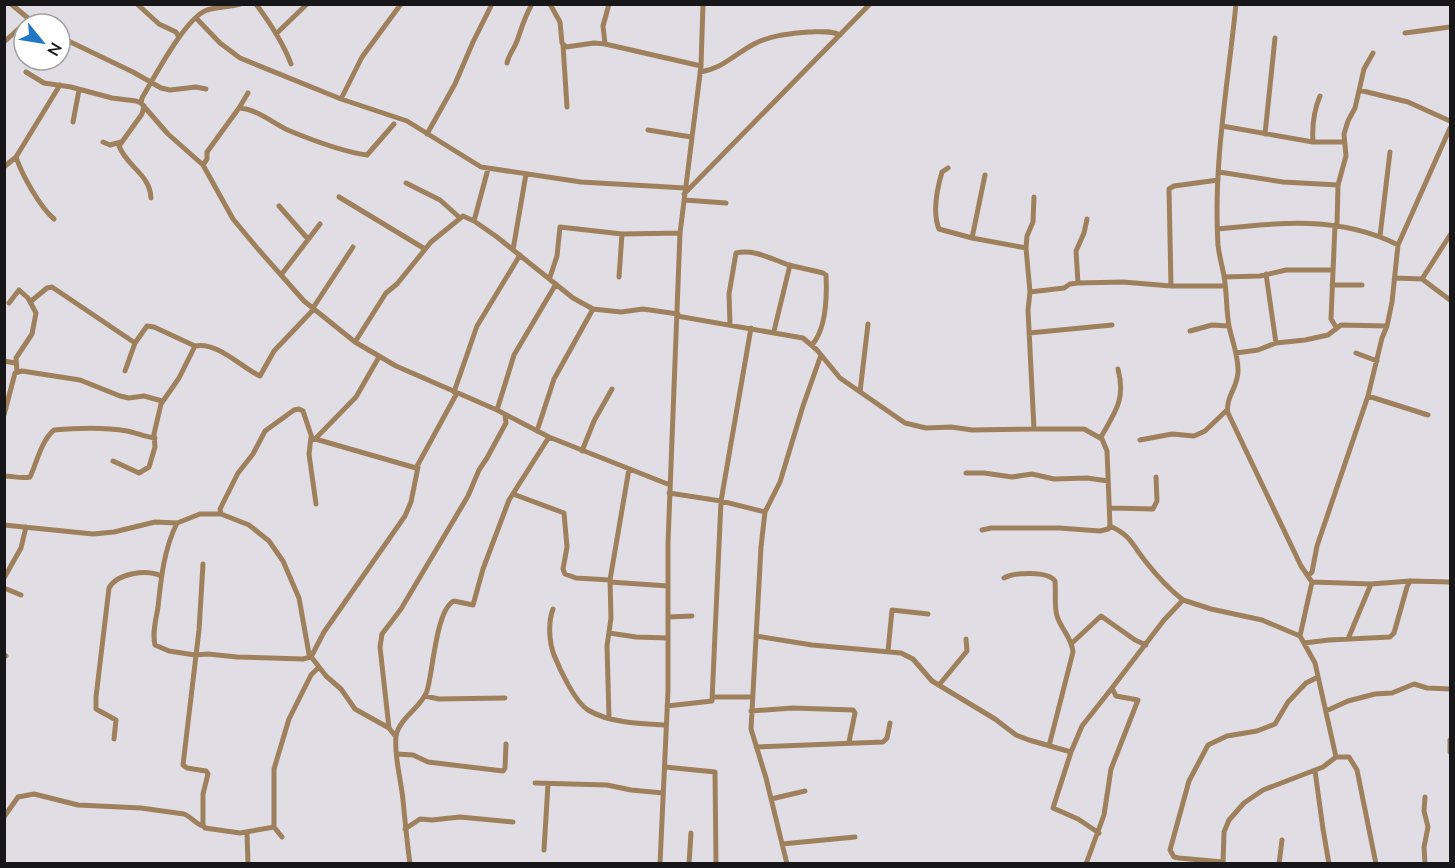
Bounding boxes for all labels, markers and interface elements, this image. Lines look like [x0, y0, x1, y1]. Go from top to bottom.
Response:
north arrow [12, 12, 72, 72]
text: N [43, 39, 67, 60]

